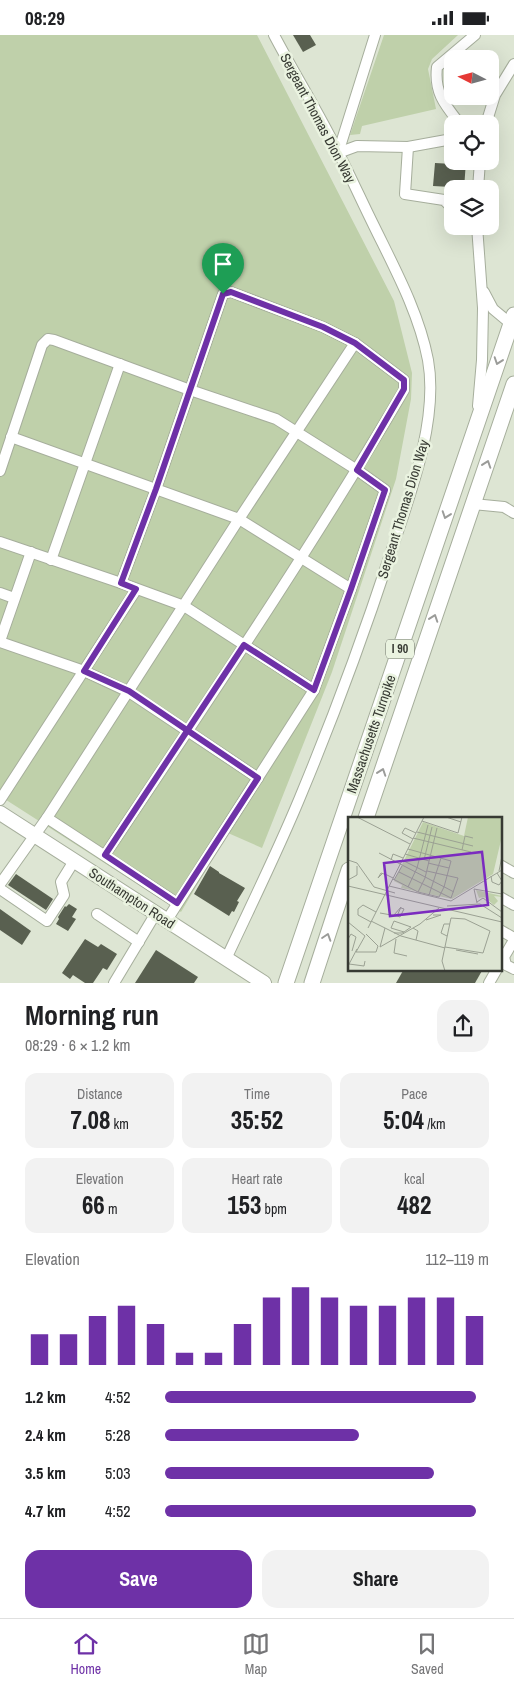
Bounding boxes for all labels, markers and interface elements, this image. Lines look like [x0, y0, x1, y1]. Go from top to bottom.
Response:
text: 08:29 [25, 5, 65, 31]
street label: Sergeant Thomas Dion Way [276, 50, 360, 186]
north arrow [444, 50, 499, 105]
map controls [444, 50, 499, 235]
button: locate [444, 115, 499, 170]
button: layers [444, 180, 499, 235]
pin [202, 243, 244, 294]
icon: arrive [209, 250, 237, 278]
one-way arrow [494, 357, 504, 365]
street label: Sergeant Thomas Dion Way [373, 437, 433, 581]
one-way arrow [481, 460, 491, 469]
one-way arrow [442, 511, 452, 519]
one-way arrow [428, 614, 438, 623]
road number: I 90 [386, 639, 414, 659]
street label: Massachusetts Turnpike [342, 672, 400, 796]
one-way arrow [376, 768, 386, 777]
inset map [348, 817, 502, 971]
street label: Southampton Road [86, 864, 178, 932]
one-way arrow [321, 933, 331, 941]
text: Morning run [25, 996, 159, 1034]
button: share [437, 1000, 489, 1052]
text: 08:29 · 6 × 1.2 km [25, 1034, 130, 1056]
text: Distance [77, 1085, 122, 1103]
text: Time [244, 1085, 270, 1103]
text: Pace [401, 1085, 427, 1103]
text: 7.08 [70, 1103, 110, 1137]
text: 35:52 [231, 1103, 283, 1137]
text: 5:04 [383, 1103, 424, 1137]
text: km [110, 1115, 129, 1133]
text: /km [424, 1115, 446, 1133]
text: Elevation [76, 1170, 124, 1188]
text: Heart rate [231, 1170, 283, 1188]
text: kcal [404, 1170, 425, 1188]
text: 66 [82, 1188, 105, 1222]
text: 153 [227, 1188, 261, 1222]
text: 482 [397, 1188, 431, 1222]
text: m [105, 1200, 117, 1218]
text: bpm [261, 1200, 287, 1218]
text: Elevation [25, 1248, 80, 1270]
text: 112–119 m [425, 1248, 489, 1270]
text: 1.2 km [25, 1386, 66, 1408]
text: 4:52 [105, 1386, 131, 1408]
text: 2.4 km [25, 1424, 66, 1446]
text: 5:28 [105, 1424, 131, 1446]
text: 3.5 km [25, 1462, 66, 1484]
text: 5:03 [105, 1462, 131, 1484]
text: 4.7 km [25, 1500, 66, 1522]
text: 4:52 [105, 1500, 131, 1522]
button: Save [25, 1550, 252, 1608]
button: Share [262, 1550, 489, 1608]
tab: Home [70, 1630, 101, 1678]
tab: Map [242, 1630, 270, 1678]
tab: Saved [411, 1630, 444, 1678]

